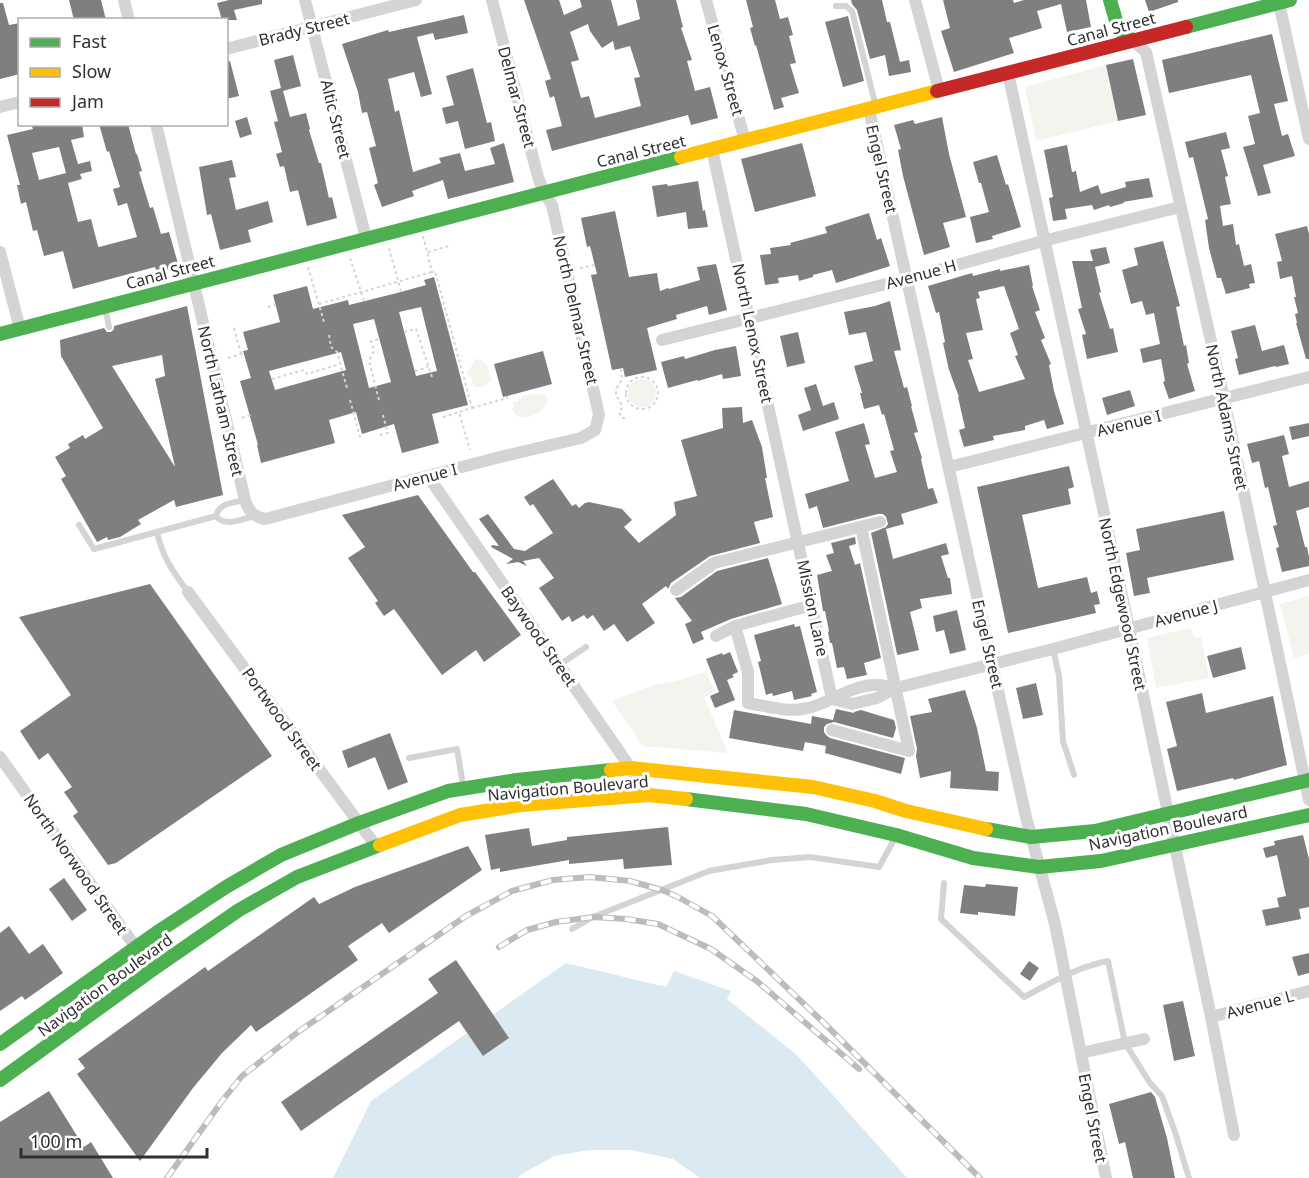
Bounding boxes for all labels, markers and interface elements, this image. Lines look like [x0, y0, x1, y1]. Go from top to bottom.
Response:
street label: Brady Street [256, 7, 352, 51]
street label: Canal Street [1064, 7, 1158, 51]
legend [18, 18, 228, 126]
street label: Lenox Street [702, 22, 750, 118]
text: Fast [72, 29, 107, 53]
street label: Delmar Street [493, 44, 541, 150]
text: Slow [72, 59, 111, 83]
street label: Altic Street [316, 77, 356, 161]
text: Jam [70, 89, 104, 113]
street label: Engel Street [861, 122, 903, 216]
street label: Canal Street [594, 129, 688, 173]
street label: North Delmar Street [548, 233, 604, 387]
street label: Canal Street [123, 250, 217, 294]
street label: Avenue H [883, 254, 959, 294]
street label: North Lenox Street [727, 261, 779, 405]
street label: North Latham Street [193, 323, 249, 479]
street label: North Adams Street [1201, 342, 1253, 492]
street label: Avenue I [1094, 404, 1164, 442]
street label: Avenue I [390, 458, 460, 496]
street label: North Edgewood Street [1094, 516, 1152, 693]
street label: Mission Lane [792, 558, 834, 658]
street label: Baywood Street [496, 581, 582, 691]
street label: Avenue J [1152, 594, 1220, 632]
street label: Engel Street [967, 597, 1009, 691]
street label: Portwood Street [237, 663, 327, 775]
street label: Navigation Boulevard [486, 770, 650, 806]
street label: North Norwood Street [19, 789, 133, 939]
street label: Navigation Boulevard [1087, 800, 1249, 856]
street label: Navigation Boulevard [33, 929, 177, 1041]
street label: Avenue L [1224, 984, 1296, 1024]
street label: Engel Street [1074, 1071, 1112, 1165]
scale bar [21, 1121, 207, 1159]
text: 100 m [30, 1129, 82, 1153]

